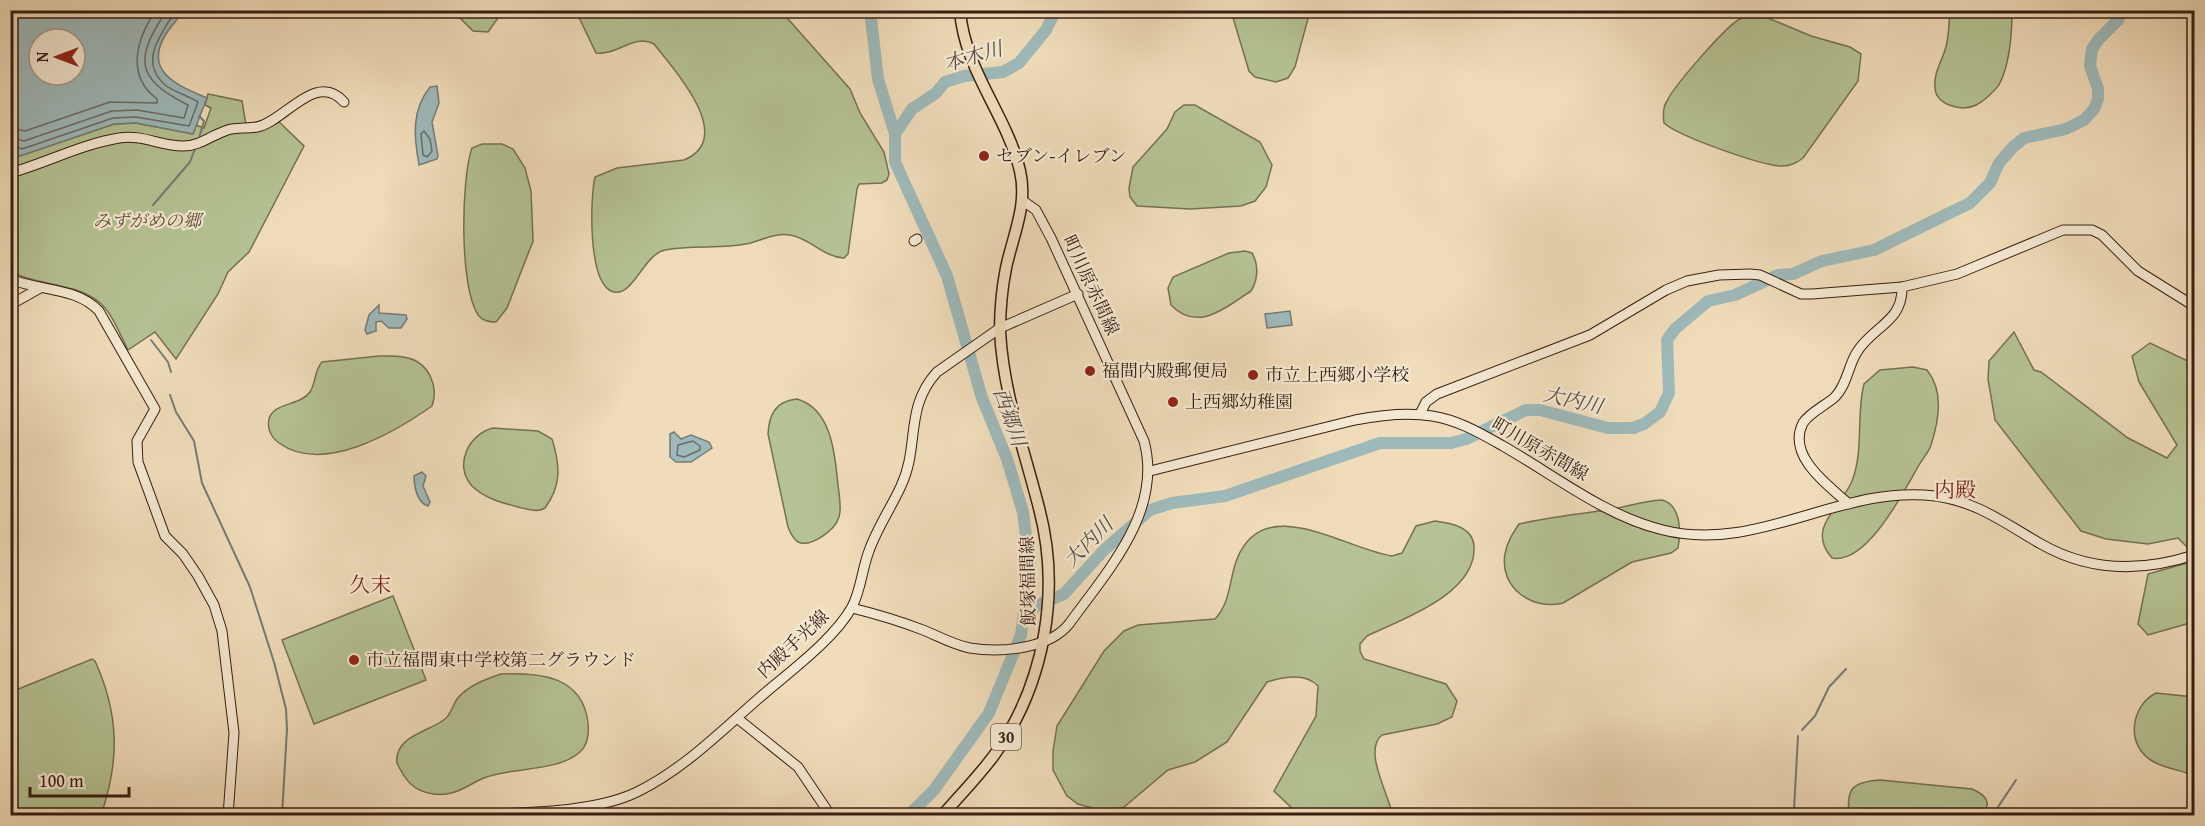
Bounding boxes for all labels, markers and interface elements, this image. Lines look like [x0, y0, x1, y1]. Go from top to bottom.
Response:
north arrow [27, 27, 87, 87]
water label: 本木川 [940, 33, 1008, 78]
text: N [30, 51, 54, 62]
place label: セブン-イレブン [996, 142, 1127, 169]
marker: セブン-イレブン [977, 149, 991, 163]
park label: みずがめの郷 [93, 207, 204, 234]
street label: 町川原赤間線 [1056, 230, 1127, 339]
place label: 福間内殿郵便局 [1102, 357, 1228, 384]
place label: 市立上西郷小学校 [1265, 361, 1409, 388]
marker: 福間内殿郵便局 [1083, 364, 1097, 378]
marker: 市立上西郷小学校 [1246, 368, 1260, 382]
water label: 大内川 [1541, 379, 1608, 421]
water label: 西郷川 [987, 384, 1035, 452]
place label: 上西郷幼稚園 [1185, 388, 1293, 415]
marker: 上西郷幼稚園 [1166, 395, 1180, 409]
street label: 町川原赤間線 [1487, 410, 1594, 487]
district label: 内殿 [1934, 474, 1976, 505]
water label: 大内川 [1056, 509, 1121, 573]
street label: 飯塚福間線 [1013, 536, 1042, 626]
district label: 久末 [349, 569, 391, 600]
street label: 内殿手光線 [751, 603, 835, 684]
place label: 市立福間東中学校第二グラウンド [366, 646, 636, 673]
marker: 市立福間東中学校第二グラウンド [347, 653, 361, 667]
road number: 30 [991, 724, 1021, 750]
scale bar [30, 760, 129, 798]
text: 100 m [39, 767, 84, 794]

